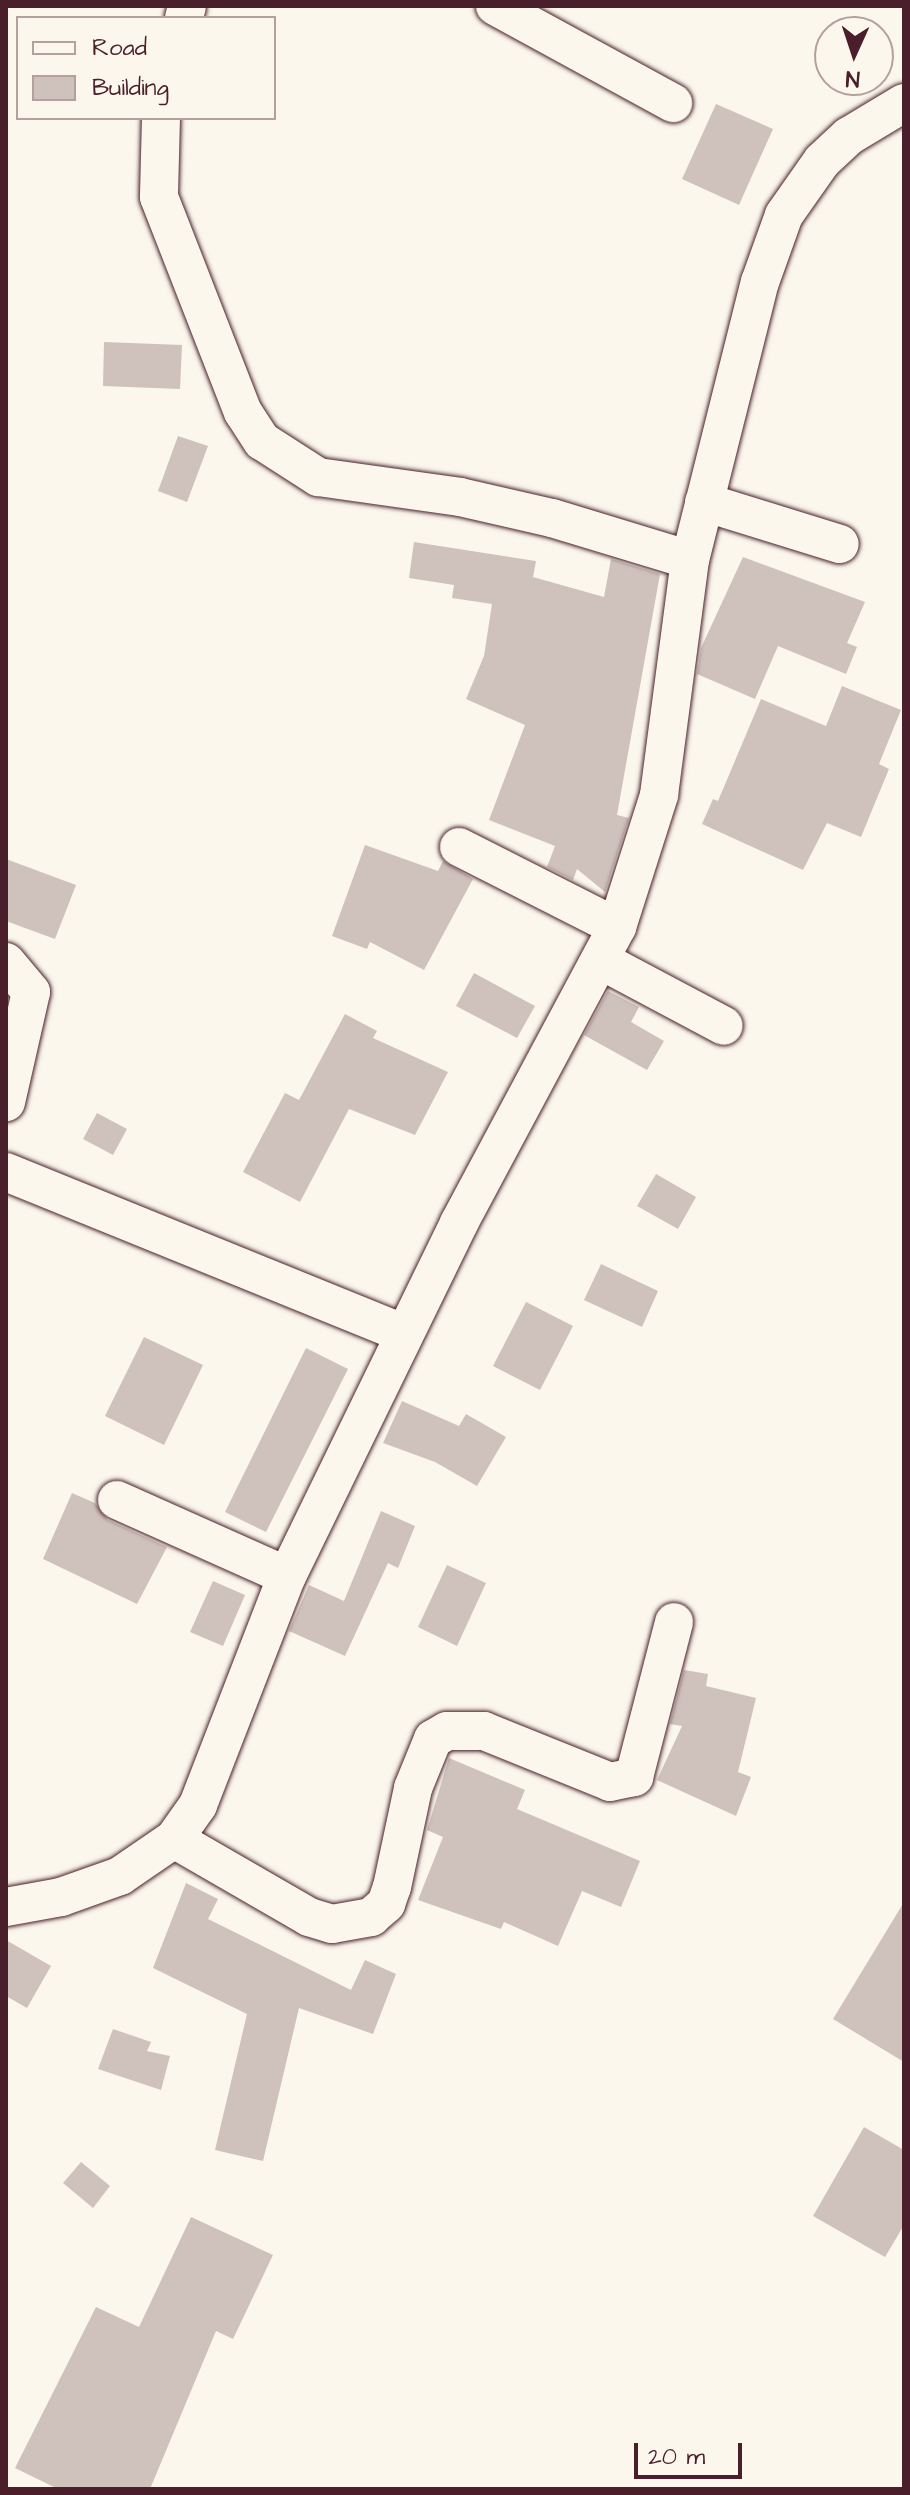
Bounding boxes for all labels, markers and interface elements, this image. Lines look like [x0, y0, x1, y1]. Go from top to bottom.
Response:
legend [16, 16, 276, 120]
north arrow [814, 16, 894, 96]
text: Road [92, 31, 147, 65]
text: N [845, 63, 861, 94]
text: Building [92, 71, 169, 105]
scale bar [638, 2427, 746, 2477]
text: 20 m [648, 2440, 705, 2474]

